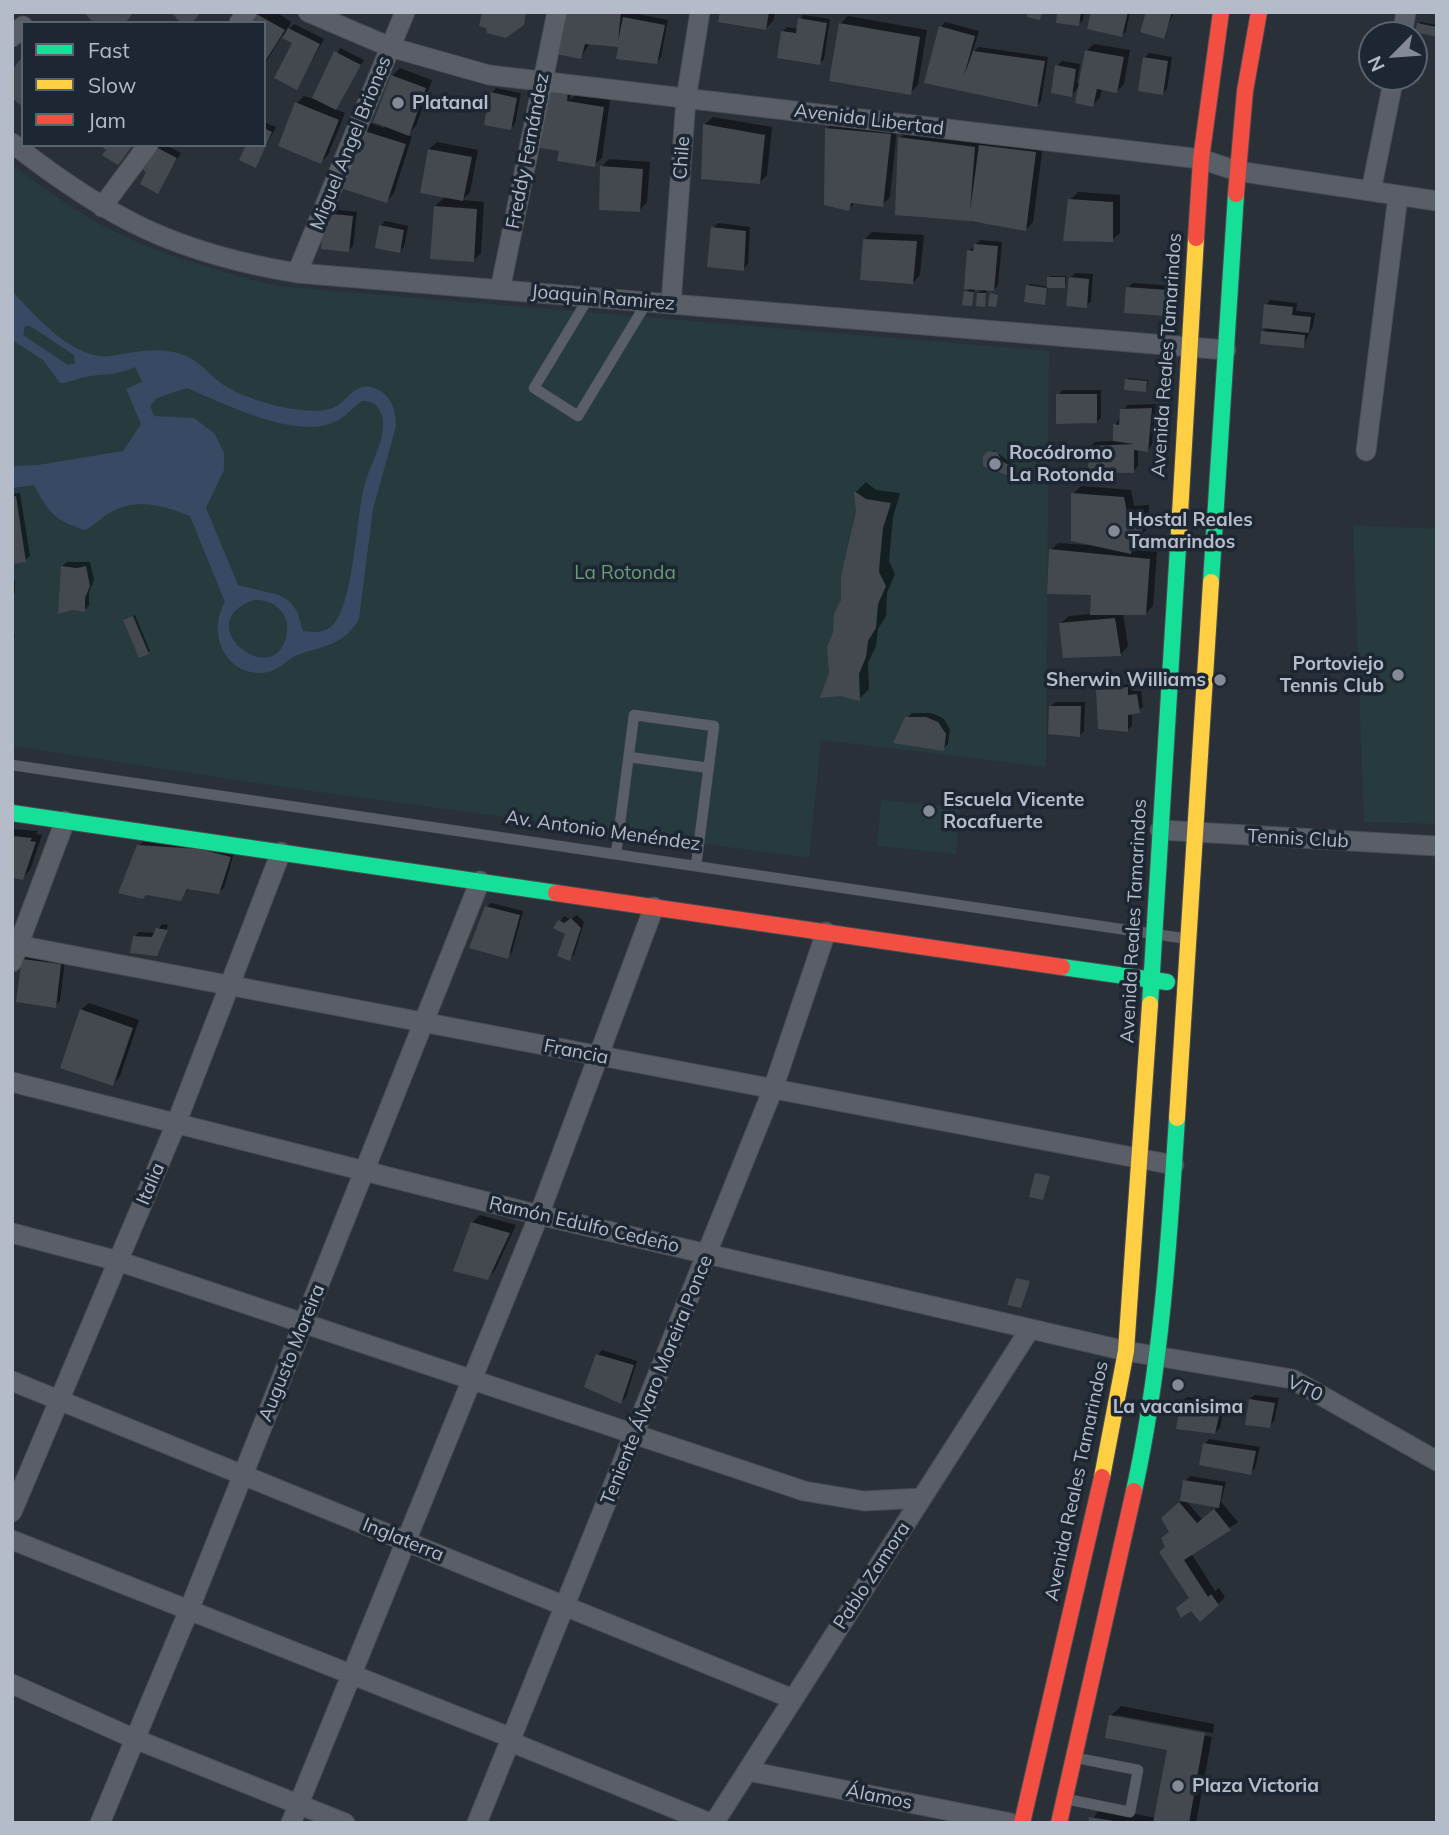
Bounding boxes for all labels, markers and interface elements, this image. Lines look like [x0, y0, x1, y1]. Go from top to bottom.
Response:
legend [21, 21, 266, 147]
north arrow [1358, 21, 1428, 91]
text: Fast [88, 37, 130, 63]
text: N [1362, 52, 1390, 76]
street label: Miguel Angel Briones [306, 53, 396, 233]
street label: Freddy Fernández [502, 71, 554, 231]
text: Slow [88, 72, 136, 98]
place label: Platanal [412, 92, 489, 114]
marker: Platanal [390, 95, 406, 111]
street label: Avenida Libertad [793, 100, 945, 140]
text: Jam [88, 107, 126, 133]
street label: Chile [669, 136, 695, 180]
street label: Avenida Reales Tamarindos [1147, 232, 1187, 478]
street label: Joaquin Ramirez [530, 280, 676, 316]
place label: Rocódromo La Rotonda [1009, 442, 1114, 486]
marker: Rocódromo La Rotonda [987, 456, 1003, 472]
place label: Hostal Reales Tamarindos [1128, 509, 1253, 553]
marker: Hostal Reales Tamarindos [1106, 523, 1122, 539]
park label: La Rotonda [574, 562, 676, 584]
place label: Portoviejo Tennis Club [1280, 653, 1384, 697]
marker: Portoviejo Tennis Club [1390, 667, 1406, 683]
place label: Sherwin Williams [1046, 669, 1206, 691]
marker: Sherwin Williams [1212, 672, 1228, 688]
place label: Escuela Vicente Rocafuerte [943, 789, 1084, 833]
street label: Avenida Reales Tamarindos [1116, 798, 1152, 1044]
marker: Escuela Vicente Rocafuerte [921, 803, 937, 819]
street label: Av. Antonio Menéndez [504, 806, 702, 856]
street label: Tennis Club [1247, 825, 1349, 853]
street label: Francia [542, 1035, 610, 1069]
street label: Italia [132, 1160, 170, 1208]
street label: Ramón Edulfo Cedeño [487, 1192, 681, 1258]
street label: Teniente Álvaro Moreira Ponce [596, 1252, 718, 1508]
street label: Augusto Moreira [254, 1281, 330, 1425]
street label: Avenida Reales Tamarindos [1040, 1359, 1114, 1603]
street label: VT0 [1284, 1371, 1326, 1407]
marker: La vacanisima [1170, 1377, 1186, 1393]
place label: La vacanisima [1113, 1396, 1243, 1418]
street label: Inglaterra [359, 1513, 447, 1567]
street label: Pablo Zamora [829, 1518, 915, 1634]
place label: Plaza Victoria [1192, 1775, 1319, 1797]
marker: Plaza Victoria [1170, 1778, 1186, 1794]
street label: Álamos [844, 1779, 914, 1815]

